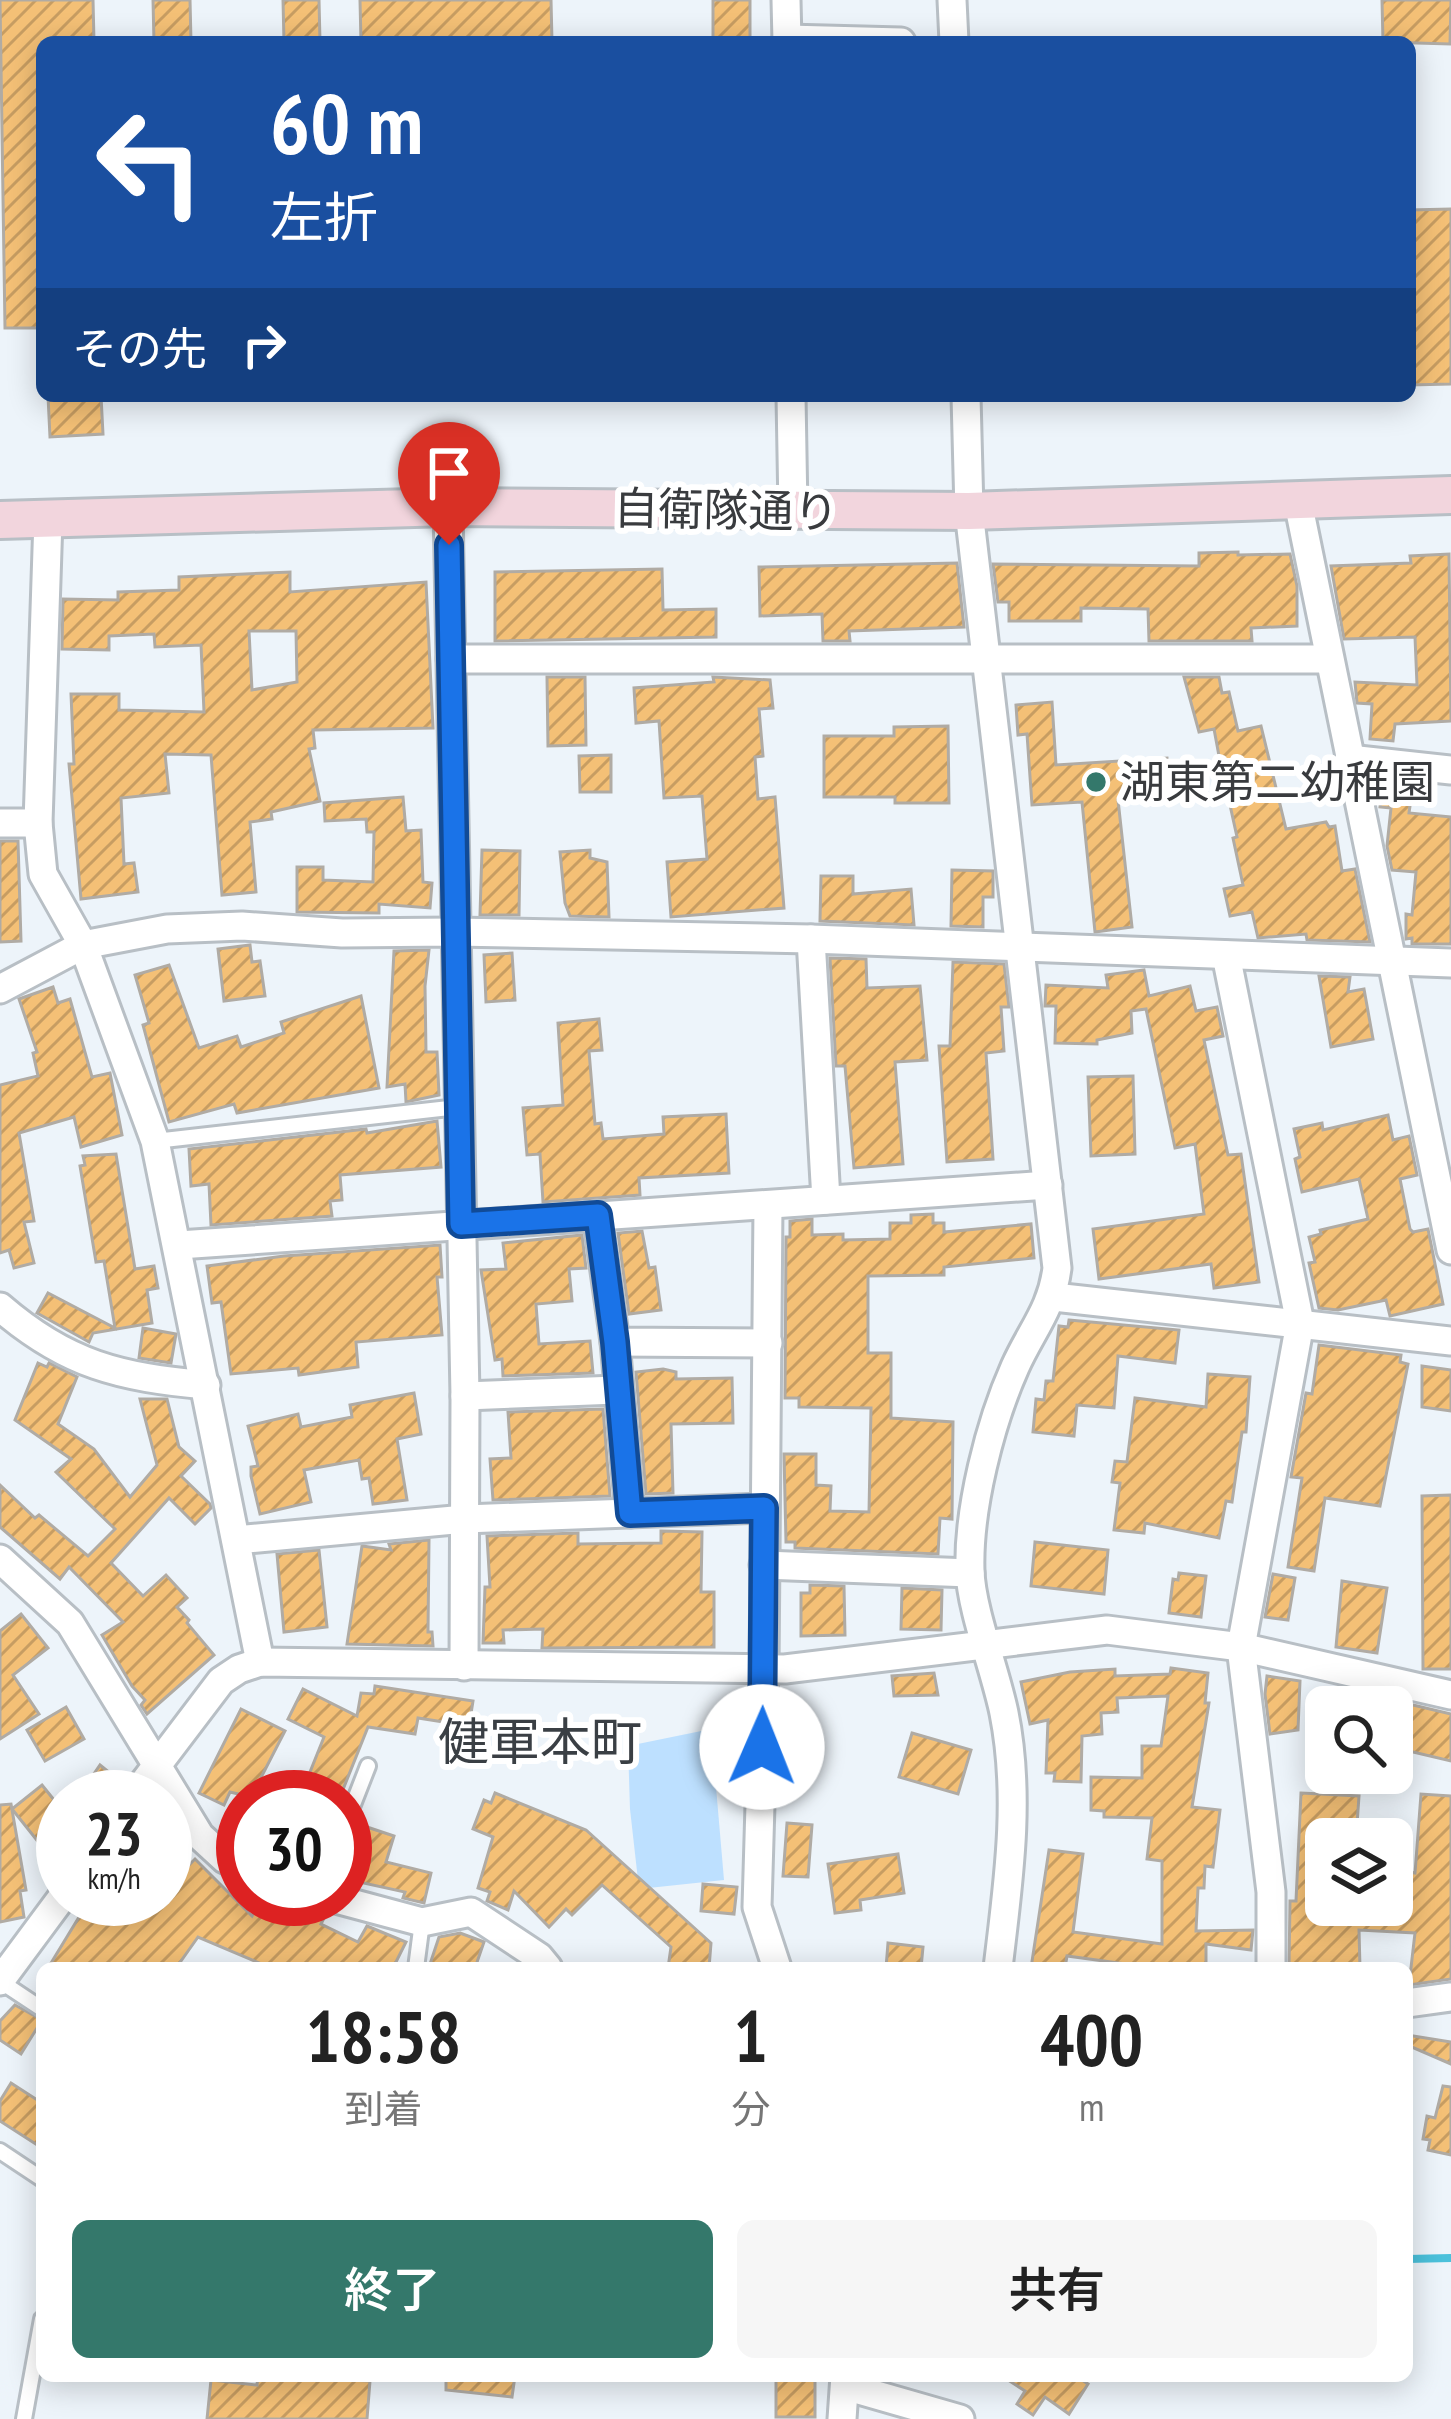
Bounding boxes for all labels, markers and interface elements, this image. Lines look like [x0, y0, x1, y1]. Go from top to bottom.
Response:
text: 60 m [270, 68, 423, 177]
icon: left [72, 84, 228, 240]
text: 左折 [270, 182, 378, 252]
icon: right [231, 312, 297, 378]
text: その先 [72, 319, 207, 377]
pin [398, 422, 500, 545]
icon: arrive [416, 440, 482, 506]
street label: 自衛隊通り [613, 478, 839, 540]
place label: 湖東第二幼稚園 [1120, 752, 1435, 810]
marker: 湖東第二幼稚園 [1083, 769, 1109, 795]
position arrow [699, 1684, 825, 1810]
map controls [1305, 1686, 1413, 1926]
button: search [1305, 1686, 1413, 1794]
district label: 健軍本町 [438, 1708, 642, 1774]
speed limit sign: 30 [216, 1770, 372, 1926]
text: 23 [85, 1794, 143, 1872]
button: layers [1305, 1818, 1413, 1926]
text: km/h [87, 1858, 141, 1897]
text: 18:58 [306, 1989, 461, 2082]
text: 1 [734, 1989, 768, 2082]
text: 400 [1040, 1992, 1143, 2085]
text: m [1079, 2081, 1104, 2132]
text: 到着 [345, 2083, 423, 2134]
text: 分 [731, 2083, 770, 2134]
button: 終了 [72, 2220, 713, 2358]
button: 共有 [737, 2220, 1377, 2358]

